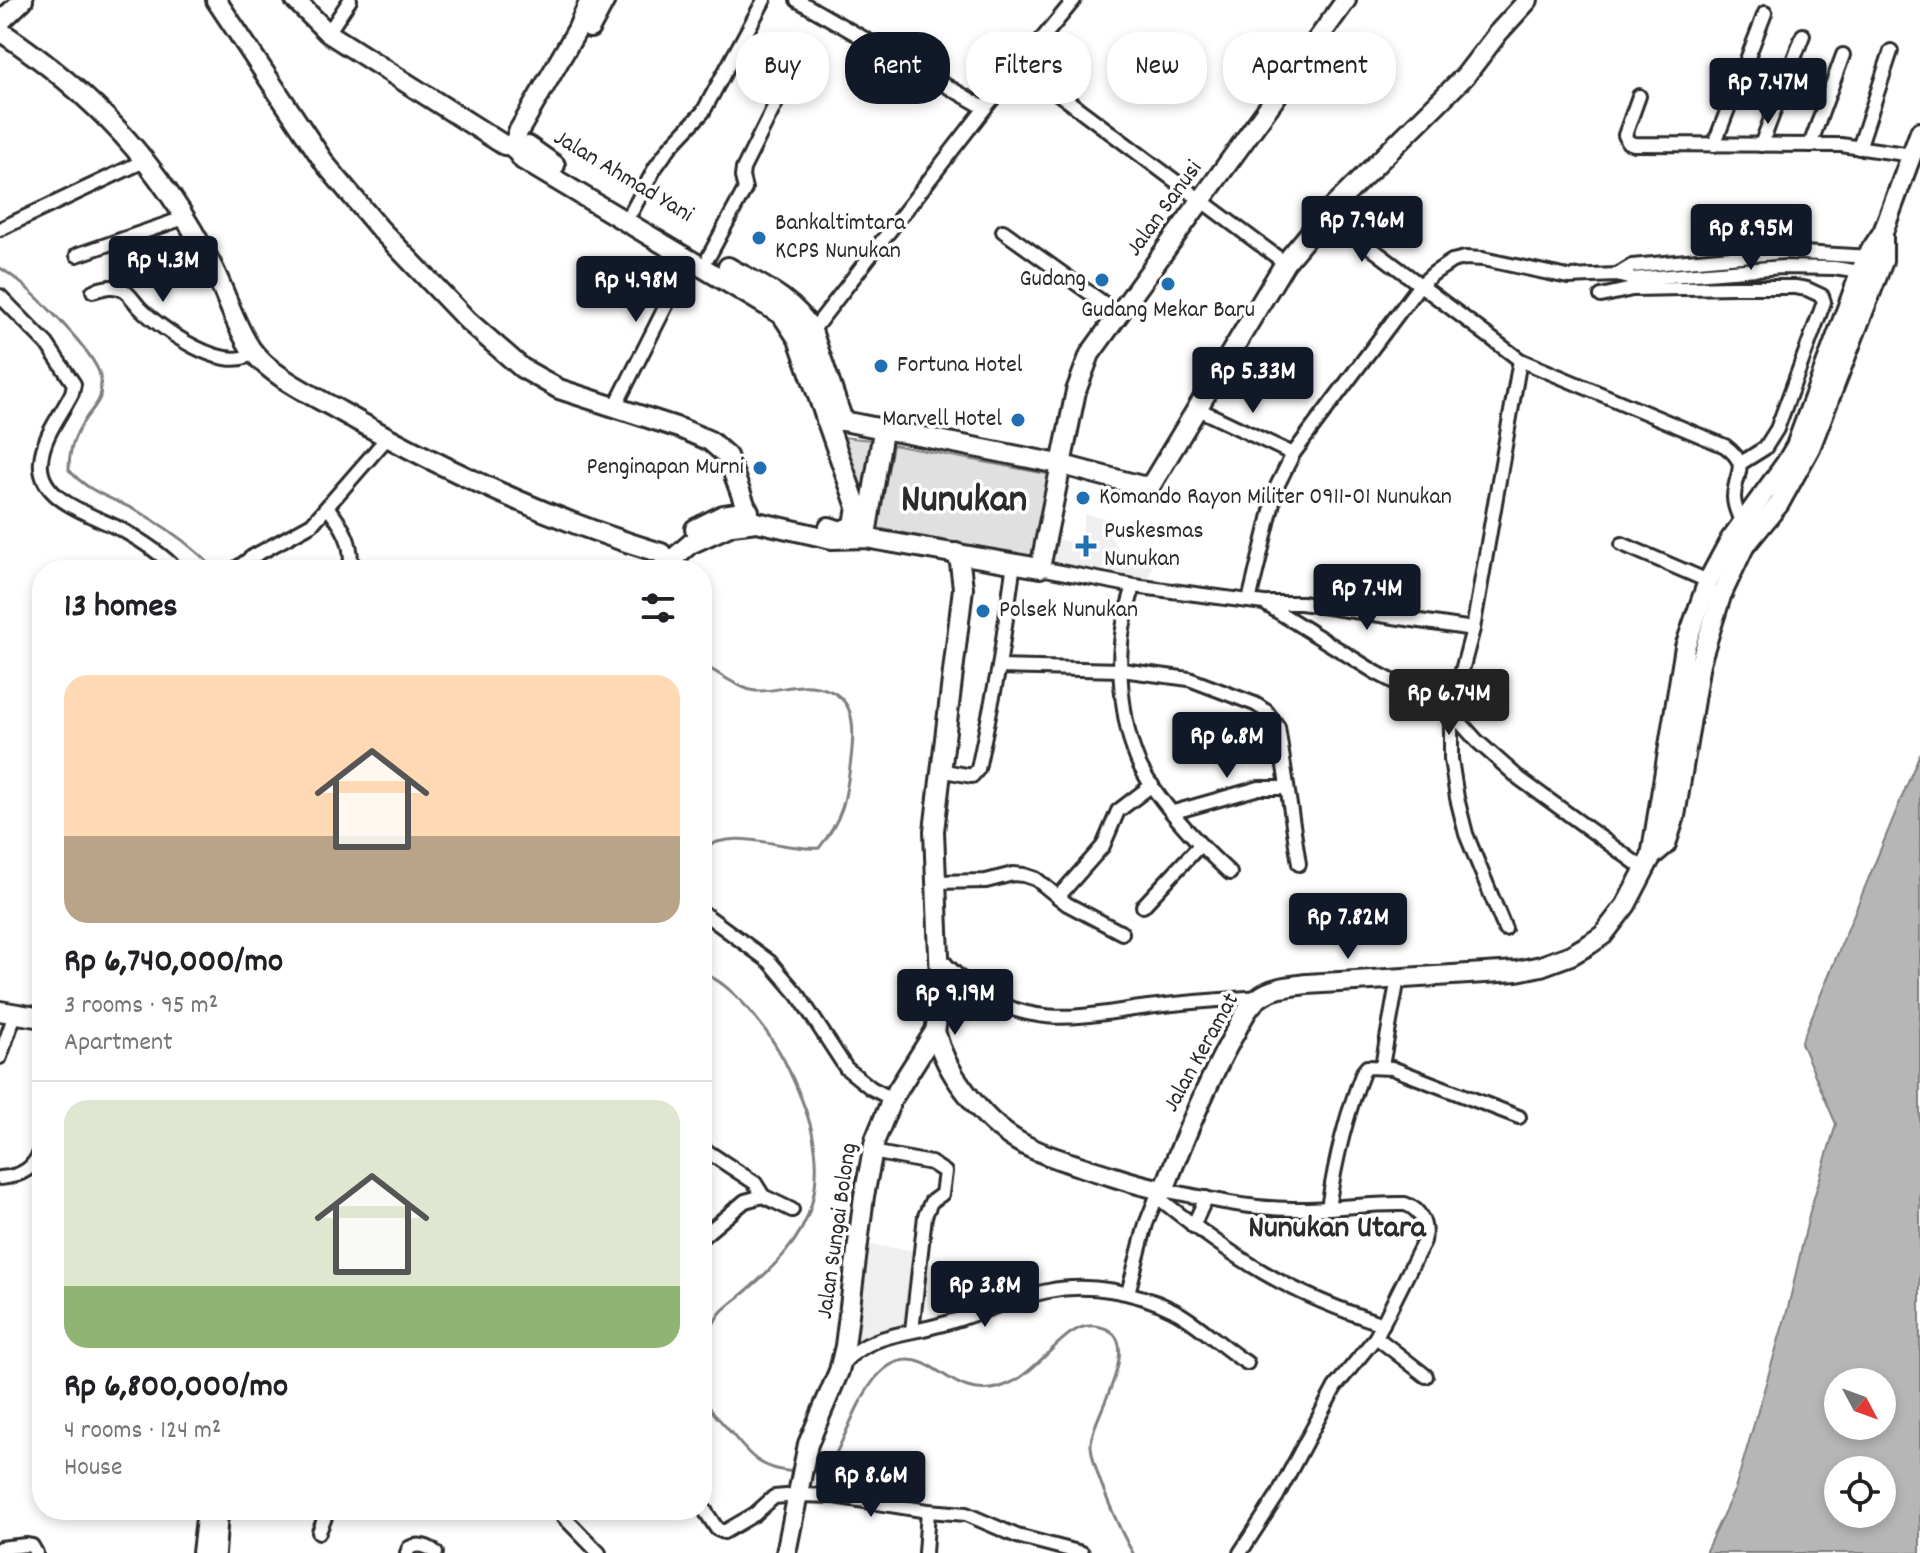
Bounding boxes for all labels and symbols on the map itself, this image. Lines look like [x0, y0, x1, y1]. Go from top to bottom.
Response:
pin: Rp 7.47M [1685, 58, 1851, 126]
street label: Jalan Ahmad Yani [547, 122, 699, 232]
street label: Jalan Sanusi [1119, 154, 1211, 264]
pin: Rp 7.96M [1279, 196, 1445, 264]
pin: Rp 8.95M [1668, 204, 1834, 272]
place label: Bankaltimtara KCPS Nunukan [775, 207, 906, 269]
marker: Bankaltimtara KCPS Nunukan [750, 229, 768, 247]
pin: Rp 4.3M [89, 236, 237, 304]
pin: Rp 4.98M [553, 256, 719, 324]
place label: Gudang [1019, 263, 1086, 297]
marker: Gudang [1093, 271, 1111, 289]
marker: Gudang Mekar Baru [1159, 275, 1177, 293]
place label: Gudang Mekar Baru [1081, 294, 1255, 328]
pin: Rp 5.33M [1170, 347, 1336, 415]
place label: Fortuna Hotel [897, 349, 1023, 383]
marker: Fortuna Hotel [872, 357, 890, 375]
place label: Marvell Hotel [882, 403, 1002, 437]
marker: Marvell Hotel [1009, 411, 1027, 429]
place label: Penginapan Murni [587, 451, 744, 485]
marker: Penginapan Murni [751, 459, 769, 477]
district label: Nunukan [901, 474, 1027, 531]
place label: Komando Rayon Militer 0911-01 Nunukan [1099, 481, 1452, 515]
marker: Komando Rayon Militer 0911-01 Nunukan [1074, 489, 1092, 507]
place label: Puskesmas Nunukan [1104, 515, 1204, 577]
marker: Puskesmas Nunukan [1075, 535, 1097, 557]
pin: Rp 7.4M [1293, 564, 1441, 632]
place label: Polsek Nunukan [999, 594, 1138, 628]
marker: Polsek Nunukan [974, 602, 992, 620]
pin: Rp 6.74M [1366, 669, 1532, 737]
pin: Rp 6.8M [1153, 712, 1301, 780]
pin: Rp 7.82M [1265, 893, 1431, 961]
pin: Rp 9.19M [872, 969, 1038, 1037]
street label: Jalan Keramat [1155, 987, 1249, 1119]
street label: Jalan Sungai Bolong [809, 1141, 867, 1321]
district label: Nunukan Utara [1248, 1207, 1427, 1253]
pin: Rp 3.8M [911, 1261, 1059, 1329]
north arrow [1824, 1368, 1896, 1440]
pin: Rp 8.6M [797, 1451, 945, 1519]

